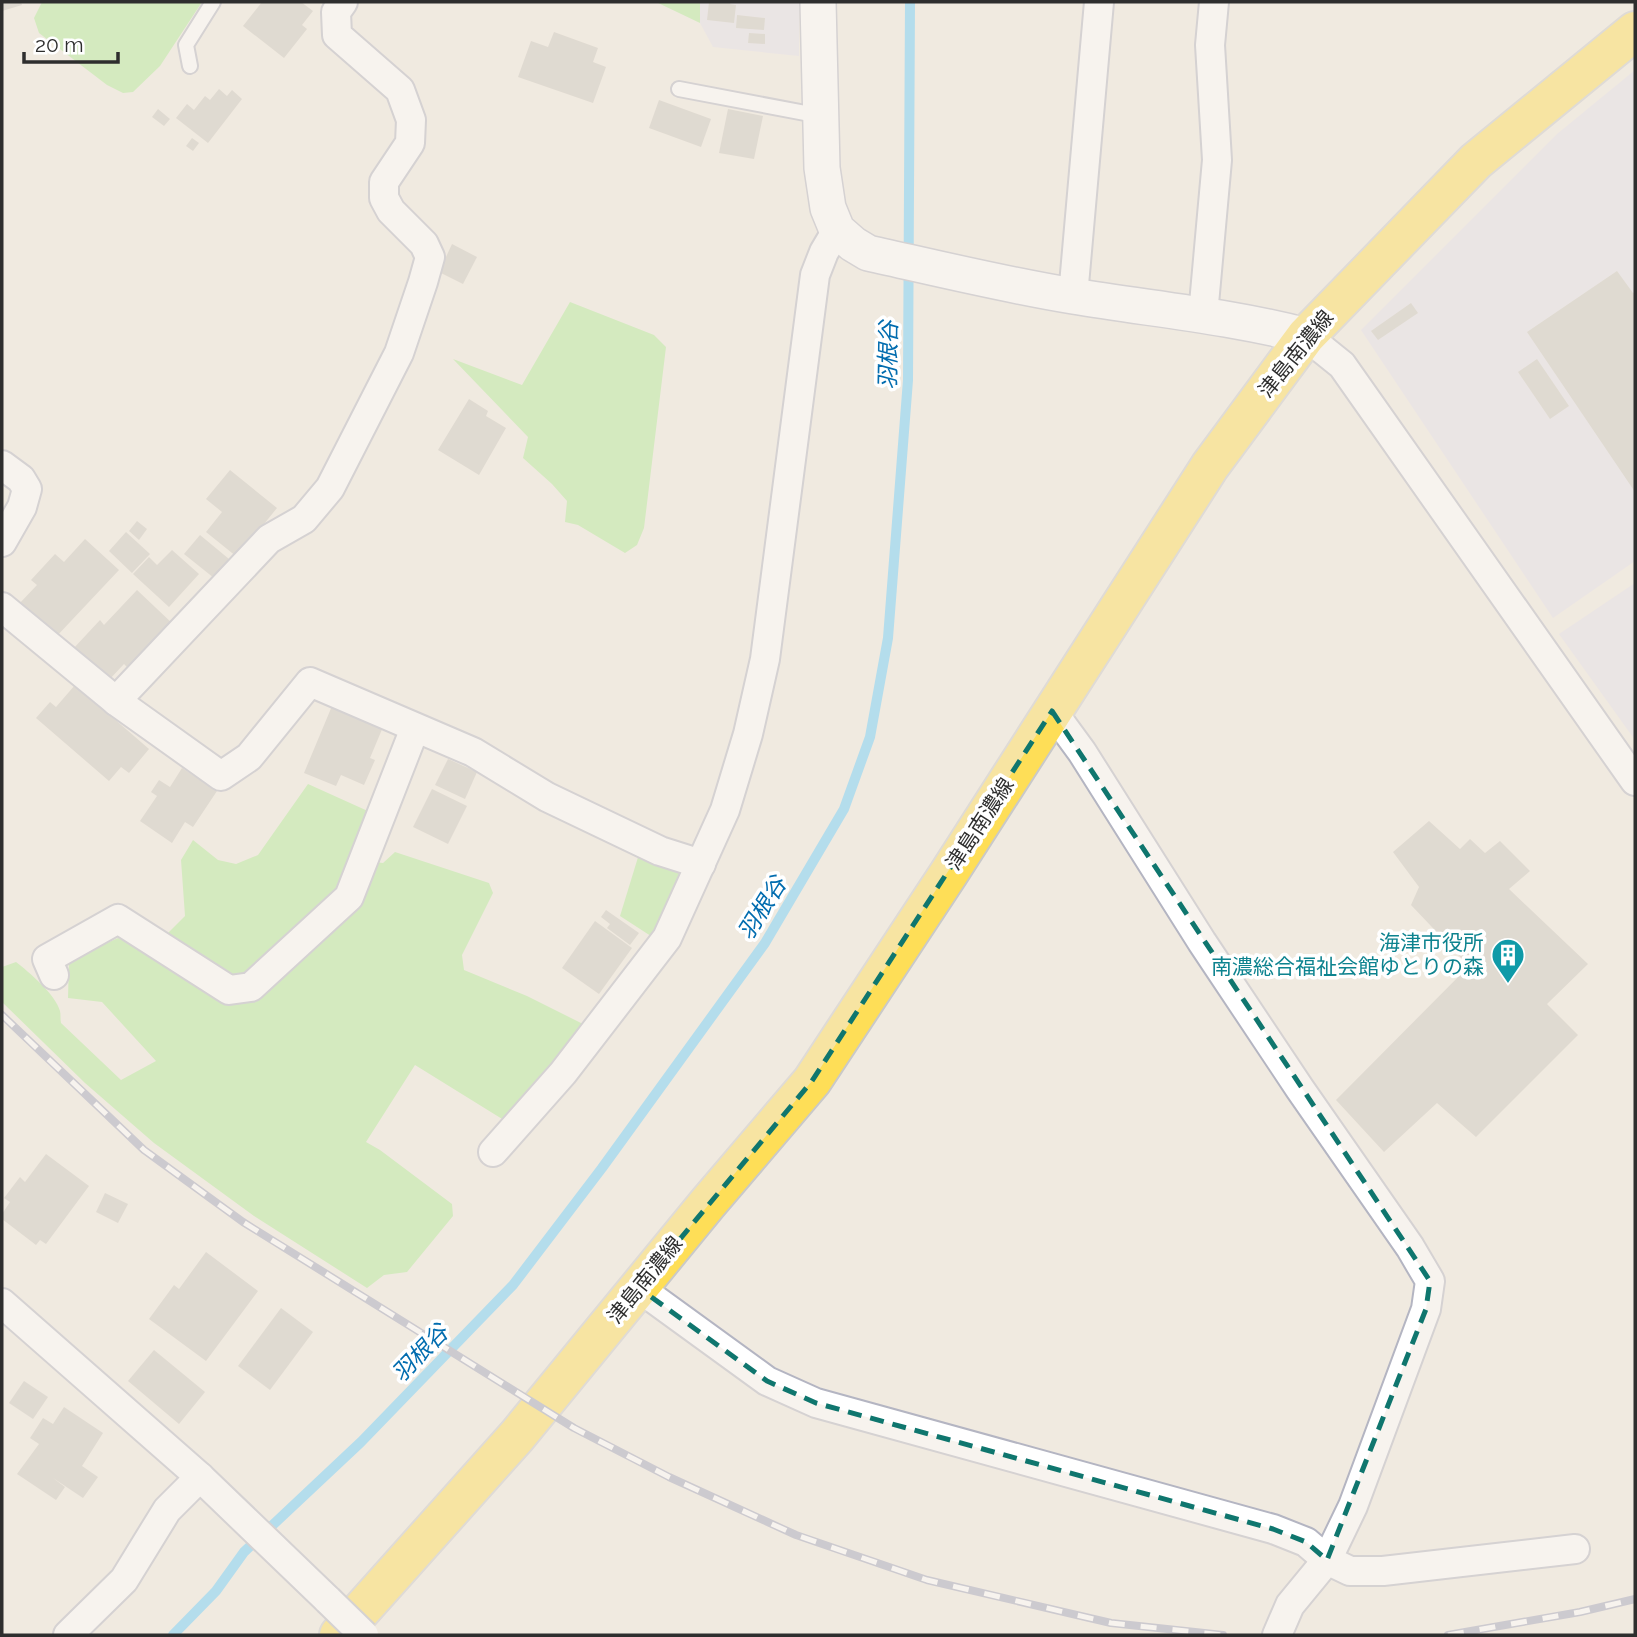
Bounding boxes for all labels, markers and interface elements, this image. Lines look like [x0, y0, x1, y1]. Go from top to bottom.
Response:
scale bar [24, 21, 119, 65]
text: 20 m [35, 32, 83, 57]
street label: 津島南濃線 [1253, 305, 1338, 402]
water label: 羽根谷 [873, 318, 902, 390]
street label: 津島南濃線 [941, 773, 1019, 875]
water label: 羽根谷 [732, 870, 792, 944]
place label: 海津市役所 南濃総合福祉会館ゆとりの森 [1211, 930, 1484, 979]
building icon: 海津市役所 南濃総合福祉会館ゆとりの森 [1489, 936, 1527, 985]
street label: 津島南濃線 [602, 1231, 687, 1328]
water label: 羽根谷 [386, 1317, 455, 1387]

